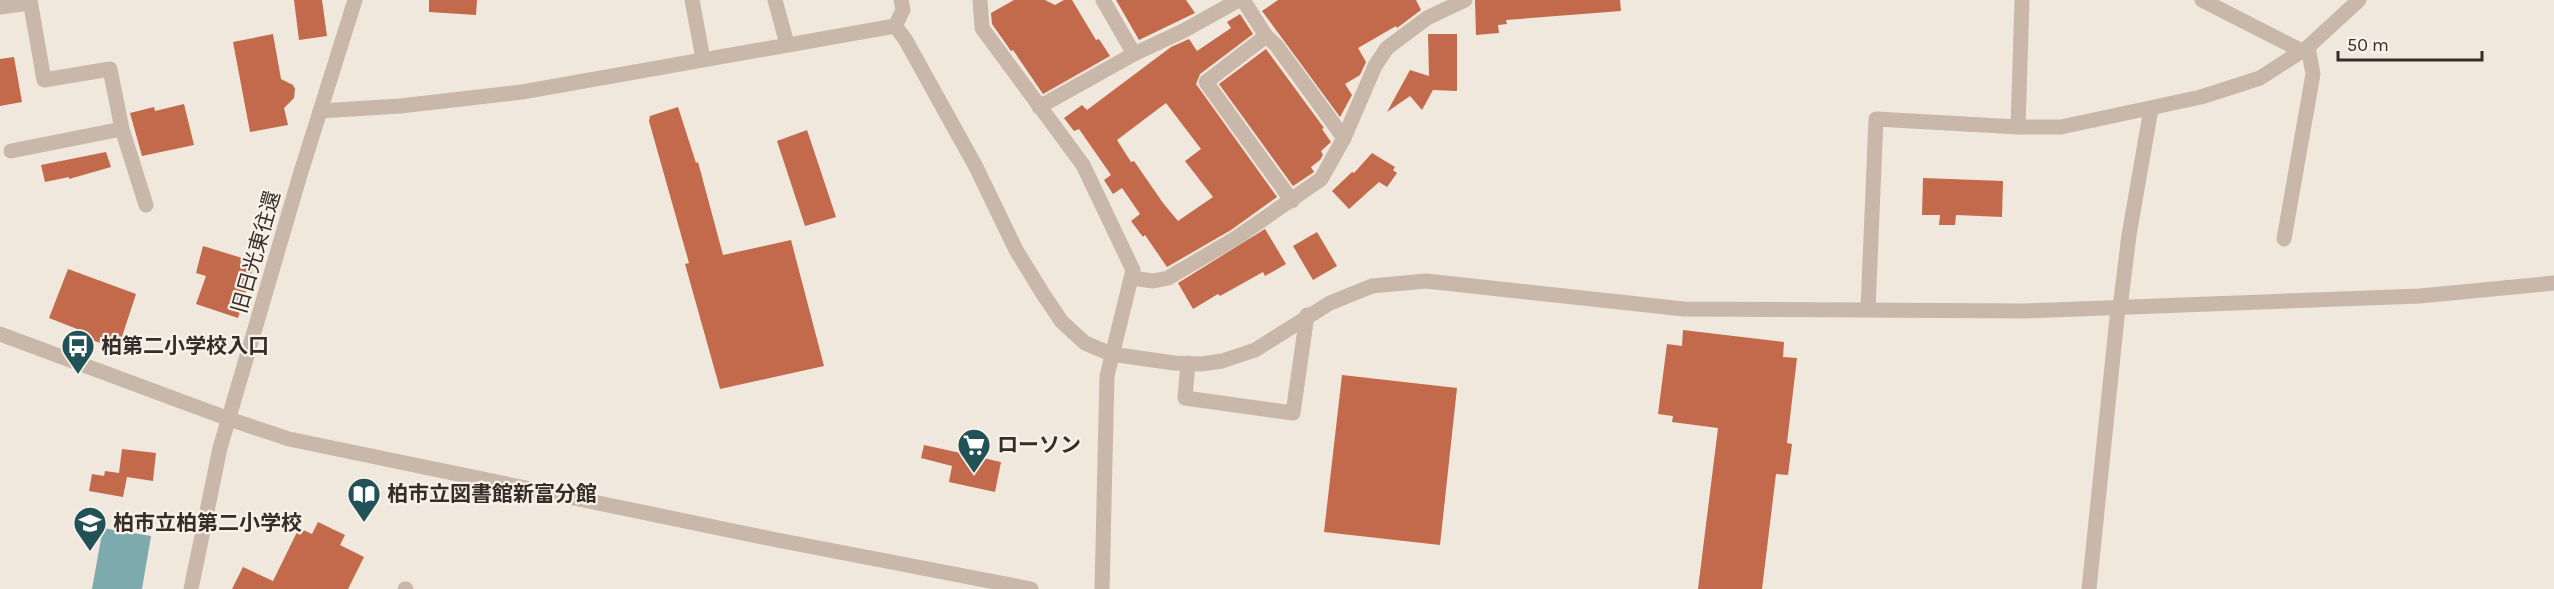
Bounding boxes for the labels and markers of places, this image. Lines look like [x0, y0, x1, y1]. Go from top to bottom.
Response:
bus stop icon: 柏第二小学校入口 [60, 328, 96, 375]
place label: 柏第二小学校入口 [101, 334, 269, 358]
supermarket icon: ローソン [956, 427, 992, 474]
place label: ローソン [997, 433, 1081, 457]
library icon: 柏市立図書館新富分館 [346, 476, 382, 523]
place label: 柏市立図書館新富分館 [387, 482, 597, 506]
school or university icon: 柏市立柏第二小学校 [72, 505, 108, 552]
place label: 柏市立柏第二小学校 [113, 511, 302, 535]

